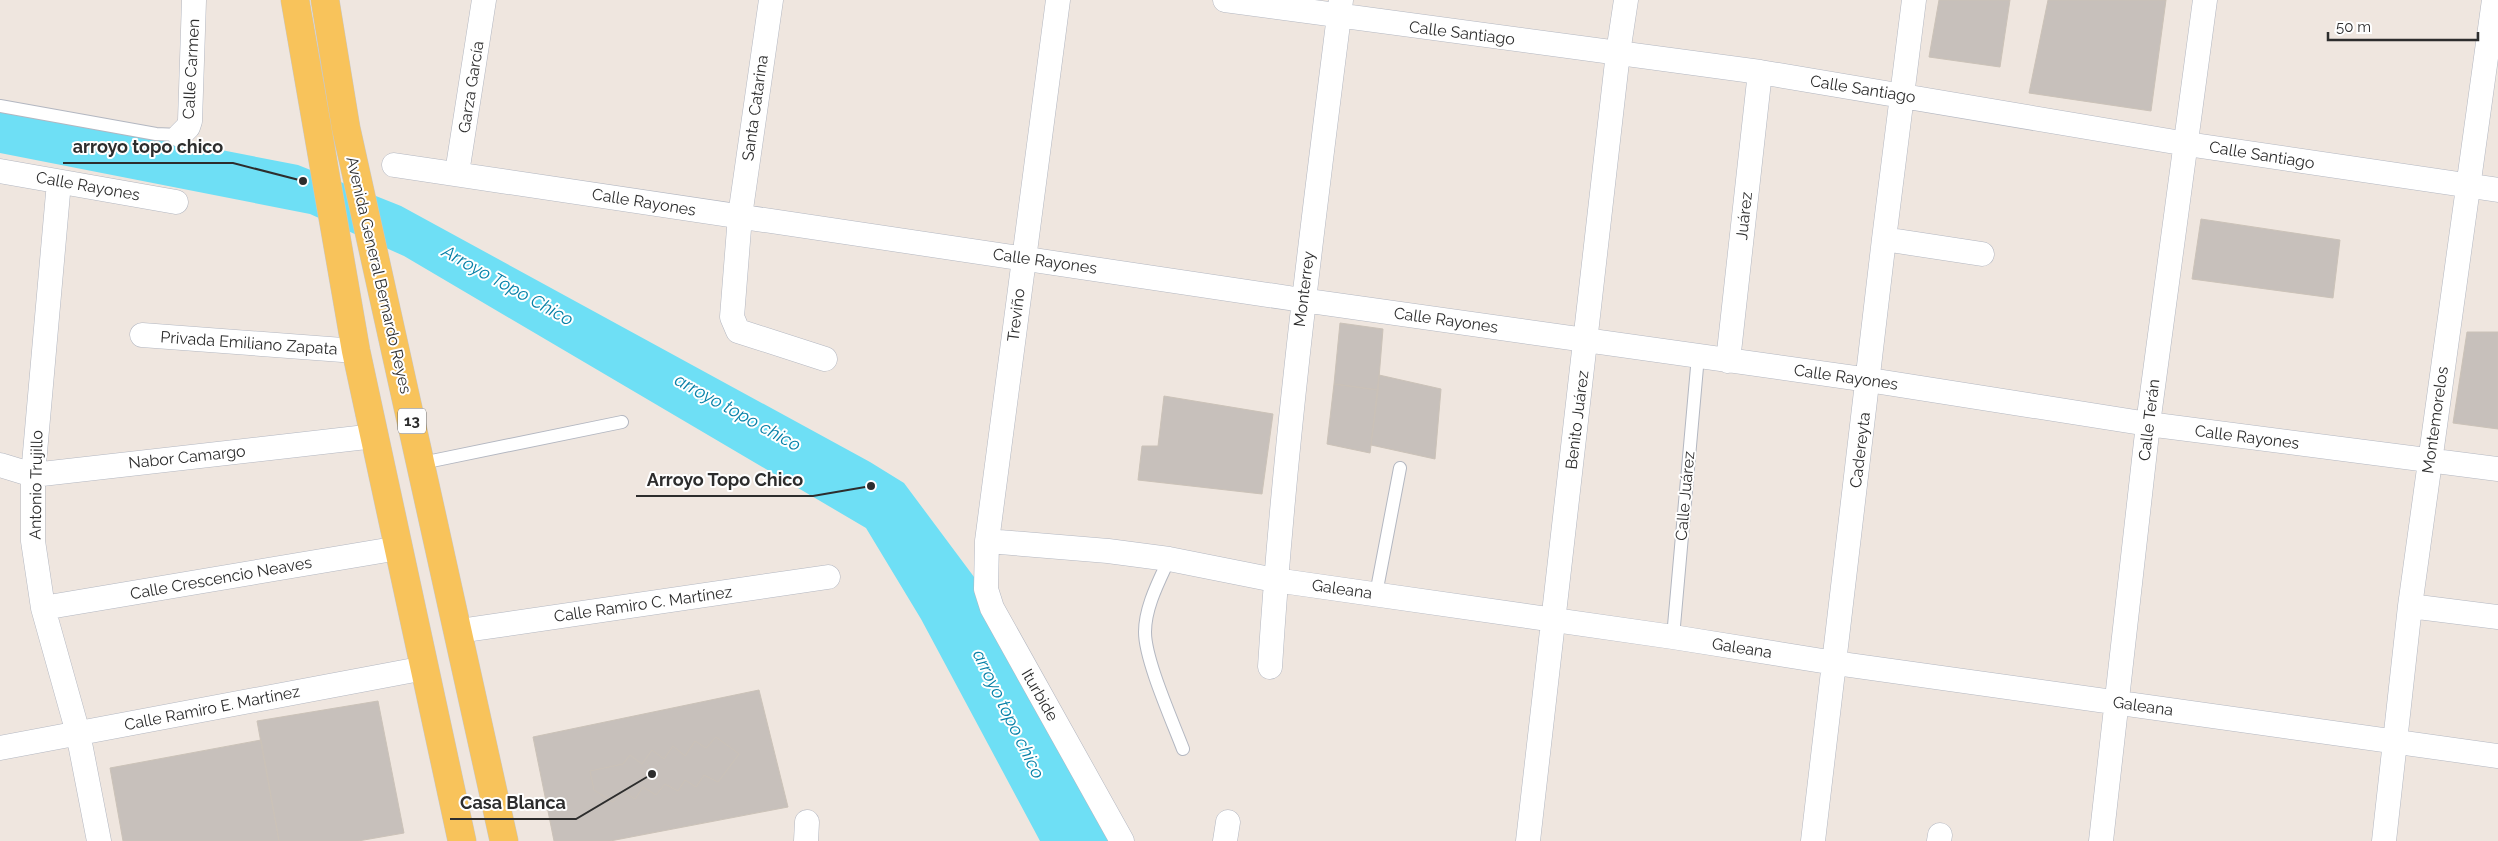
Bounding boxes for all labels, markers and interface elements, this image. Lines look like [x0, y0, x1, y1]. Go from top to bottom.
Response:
scale bar [2328, 10, 2478, 42]
street label: Calle Santiago [1408, 17, 1516, 49]
street label: Calle Carmen [179, 18, 203, 120]
text: 50 m [2336, 18, 2371, 36]
street label: Garza García [454, 40, 488, 134]
street label: Santa Catarina [738, 54, 772, 162]
street label: Calle Santiago [1809, 71, 1917, 107]
callout: arroyo topo chico [63, 130, 233, 163]
text: arroyo topo chico [73, 136, 223, 157]
street label: Calle Santiago [2208, 137, 2316, 173]
street label: Avenida General Bernardo Reyes [342, 155, 416, 396]
street label: Calle Rayones [35, 168, 142, 205]
street label: Calle Rayones [591, 184, 698, 220]
street label: Juárez [1732, 191, 1756, 241]
water label: Arroyo Topo Chico [438, 240, 577, 330]
street label: Calle Rayones [992, 244, 1099, 278]
street label: Monterrey [1290, 250, 1318, 328]
street label: Treviño [1003, 287, 1029, 343]
street label: Calle Rayones [1393, 303, 1500, 337]
street label: Privada Emiliano Zapata [160, 327, 338, 359]
street label: Calle Rayones [1793, 360, 1900, 394]
street label: Montemorelos [2418, 365, 2452, 475]
water label: arroyo topo chico [671, 369, 805, 455]
street label: Benito Juárez [1562, 369, 1593, 471]
street label: Calle Terán [2135, 378, 2163, 462]
road number: 13 [398, 408, 426, 434]
street label: Cadereyta [1846, 411, 1874, 489]
street label: Calle Rayones [2194, 421, 2301, 453]
street label: Antonio Trujillo [26, 430, 46, 540]
street label: Nabor Camargo [128, 441, 246, 473]
street label: Calle Juárez [1672, 450, 1698, 542]
callout: Arroyo Topo Chico [636, 463, 813, 496]
text: Arroyo Topo Chico [647, 469, 803, 490]
street label: Calle Crescencio Neaves [129, 553, 314, 603]
street label: Galeana [1311, 575, 1373, 603]
street label: Calle Ramiro C. Martínez [553, 582, 733, 626]
street label: Galeana [1711, 634, 1773, 662]
water label: arroyo topo chico [969, 646, 1049, 782]
street label: Iturbide [1018, 666, 1062, 724]
street label: Calle Ramiro E. Martínez [123, 682, 302, 734]
street label: Galeana [2112, 692, 2174, 720]
callout: Casa Blanca [450, 786, 576, 819]
text: Casa Blanca [460, 792, 566, 813]

